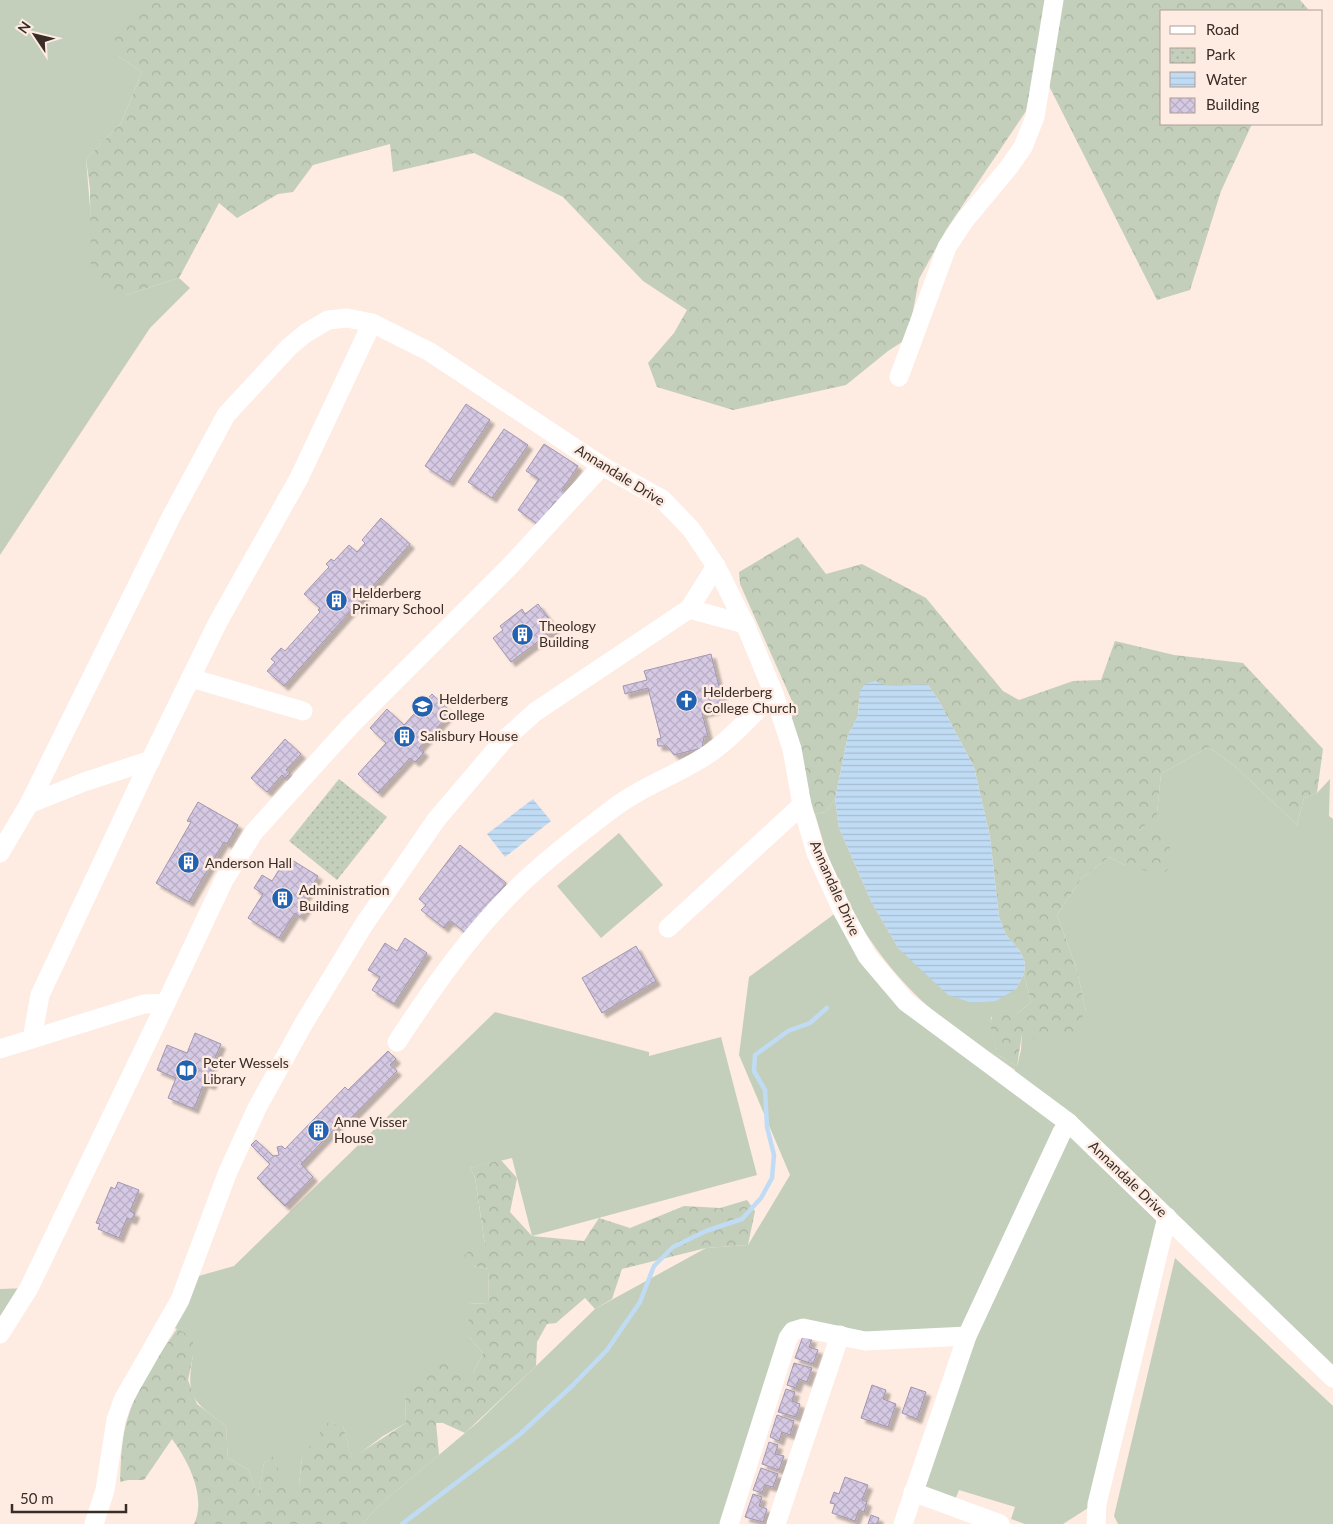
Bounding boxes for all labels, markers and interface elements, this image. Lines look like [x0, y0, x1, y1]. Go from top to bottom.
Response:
north arrow [10, 10, 60, 60]
legend [1160, 10, 1323, 125]
text: N [14, 18, 34, 37]
text: Road [1206, 20, 1239, 38]
text: Park [1206, 45, 1236, 63]
text: Water [1206, 70, 1247, 88]
text: Building [1206, 95, 1259, 113]
street label: Annandale Drive [572, 440, 668, 509]
place label: Helderberg Primary School [352, 584, 444, 617]
building icon: Helderberg Primary School [324, 589, 348, 613]
place label: Theology Building [539, 617, 597, 650]
building icon: Theology Building [511, 622, 535, 646]
place label: Helderberg College Church [703, 683, 797, 716]
church icon: Helderberg College Church [675, 688, 699, 712]
place label: Helderberg College [439, 690, 508, 723]
school or university icon: Helderberg College [411, 695, 435, 719]
building icon: Salisbury House [392, 724, 416, 748]
place label: Salisbury House [420, 727, 518, 744]
street label: Annandale Drive [807, 838, 864, 938]
building icon: Anderson Hall [177, 851, 201, 875]
place label: Anderson Hall [205, 854, 292, 871]
place label: Administration Building [299, 881, 390, 914]
building icon: Administration Building [271, 886, 295, 910]
place label: Peter Wessels Library [203, 1054, 289, 1087]
library icon: Peter Wessels Library [175, 1059, 199, 1083]
place label: Anne Visser House [334, 1113, 407, 1146]
building icon: Anne Visser House [306, 1118, 330, 1142]
street label: Annandale Drive [1086, 1137, 1171, 1220]
scale bar [12, 1482, 126, 1514]
text: 50 m [20, 1489, 54, 1507]

